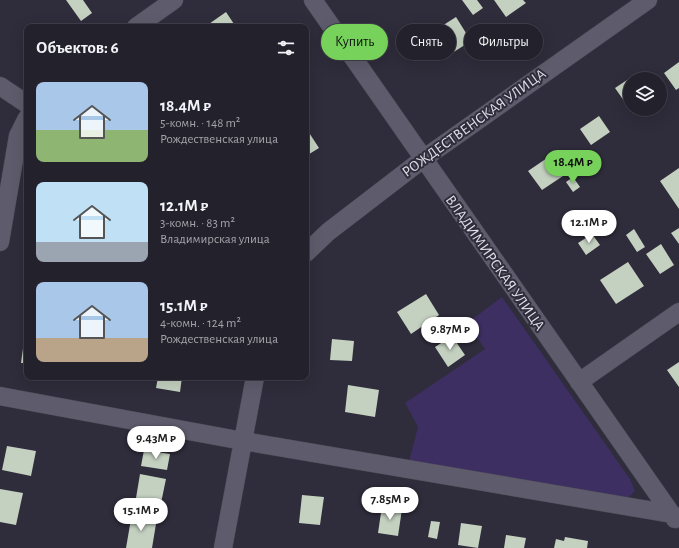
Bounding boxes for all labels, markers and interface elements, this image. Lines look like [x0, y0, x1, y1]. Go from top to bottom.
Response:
chip: Купить [321, 24, 388, 60]
chip: Снять [396, 24, 456, 60]
chip: Фильтры [464, 24, 543, 60]
icon: filters [275, 37, 297, 59]
text: Объектов: 6 [36, 39, 119, 56]
street label: РОЖДЕСТВЕНСКАЯ УЛИЦА [399, 66, 549, 180]
map controls [623, 72, 667, 116]
button: layers [623, 72, 667, 116]
text: 18.4M ₽ [160, 97, 211, 114]
icon: home [68, 98, 116, 146]
text: 5-комн. · 148 m² [160, 117, 240, 130]
text: Рождественская улица [160, 133, 278, 146]
pin: 18.4M ₽ [536, 150, 610, 184]
text: 18.4M ₽ [553, 156, 593, 169]
street label: ВЛАДИМИРСКАЯ УЛИЦА [443, 193, 547, 333]
text: 12.1M ₽ [160, 197, 208, 214]
icon: home [68, 198, 116, 246]
pin: 12.1M ₽ [552, 210, 626, 244]
text: 12.1M ₽ [571, 216, 607, 229]
text: 3-комн. · 83 m² [160, 217, 235, 230]
text: Владимирская улица [160, 233, 270, 246]
text: 15.1M ₽ [160, 297, 208, 314]
icon: home [68, 298, 116, 346]
text: 4-комн. · 124 m² [160, 317, 241, 330]
pin: 9.87M ₽ [413, 317, 487, 351]
text: 9.87M ₽ [430, 323, 470, 336]
text: Рождественская улица [160, 333, 278, 346]
pin: 9.43M ₽ [119, 426, 193, 460]
text: 9.43M ₽ [136, 432, 176, 445]
pin: 7.85M ₽ [353, 487, 427, 521]
text: 7.85M ₽ [370, 493, 410, 506]
pin: 15.1M ₽ [104, 498, 178, 532]
text: 15.1M ₽ [123, 504, 159, 517]

